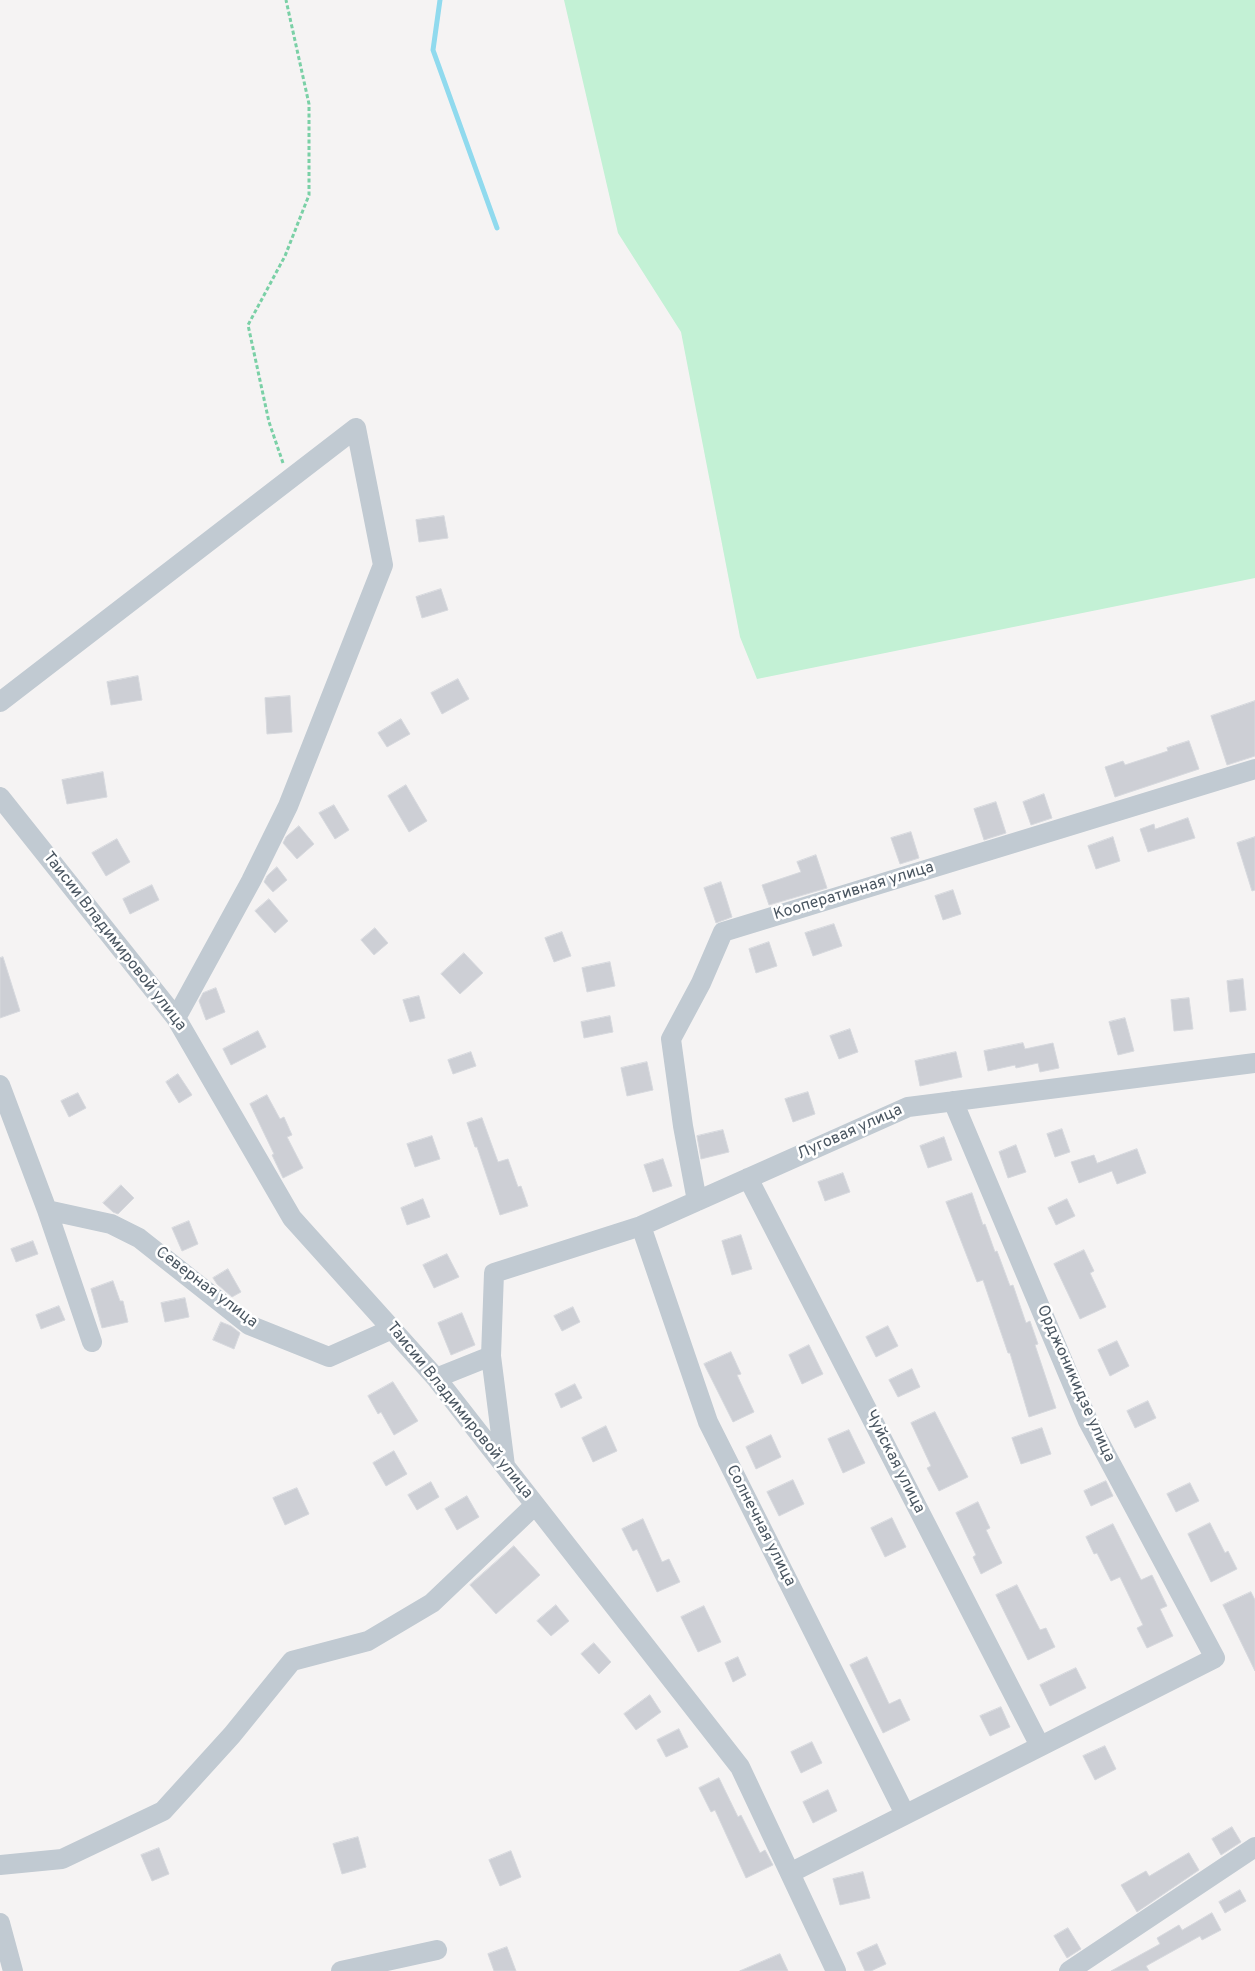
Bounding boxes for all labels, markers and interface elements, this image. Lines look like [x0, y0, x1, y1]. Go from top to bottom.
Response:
street label: Таисии Владимировой улица [38, 849, 190, 1035]
street label: Кооперативная улица [772, 858, 936, 926]
street label: Луговая улица [794, 1101, 906, 1165]
street label: Северная улица [151, 1243, 261, 1333]
street label: Орджоникидзе улица [1032, 1303, 1118, 1465]
street label: Таисии Владимировой улица [382, 1319, 536, 1503]
street label: Чуйская улица [860, 1407, 928, 1517]
street label: Солнечная улица [721, 1462, 799, 1590]

